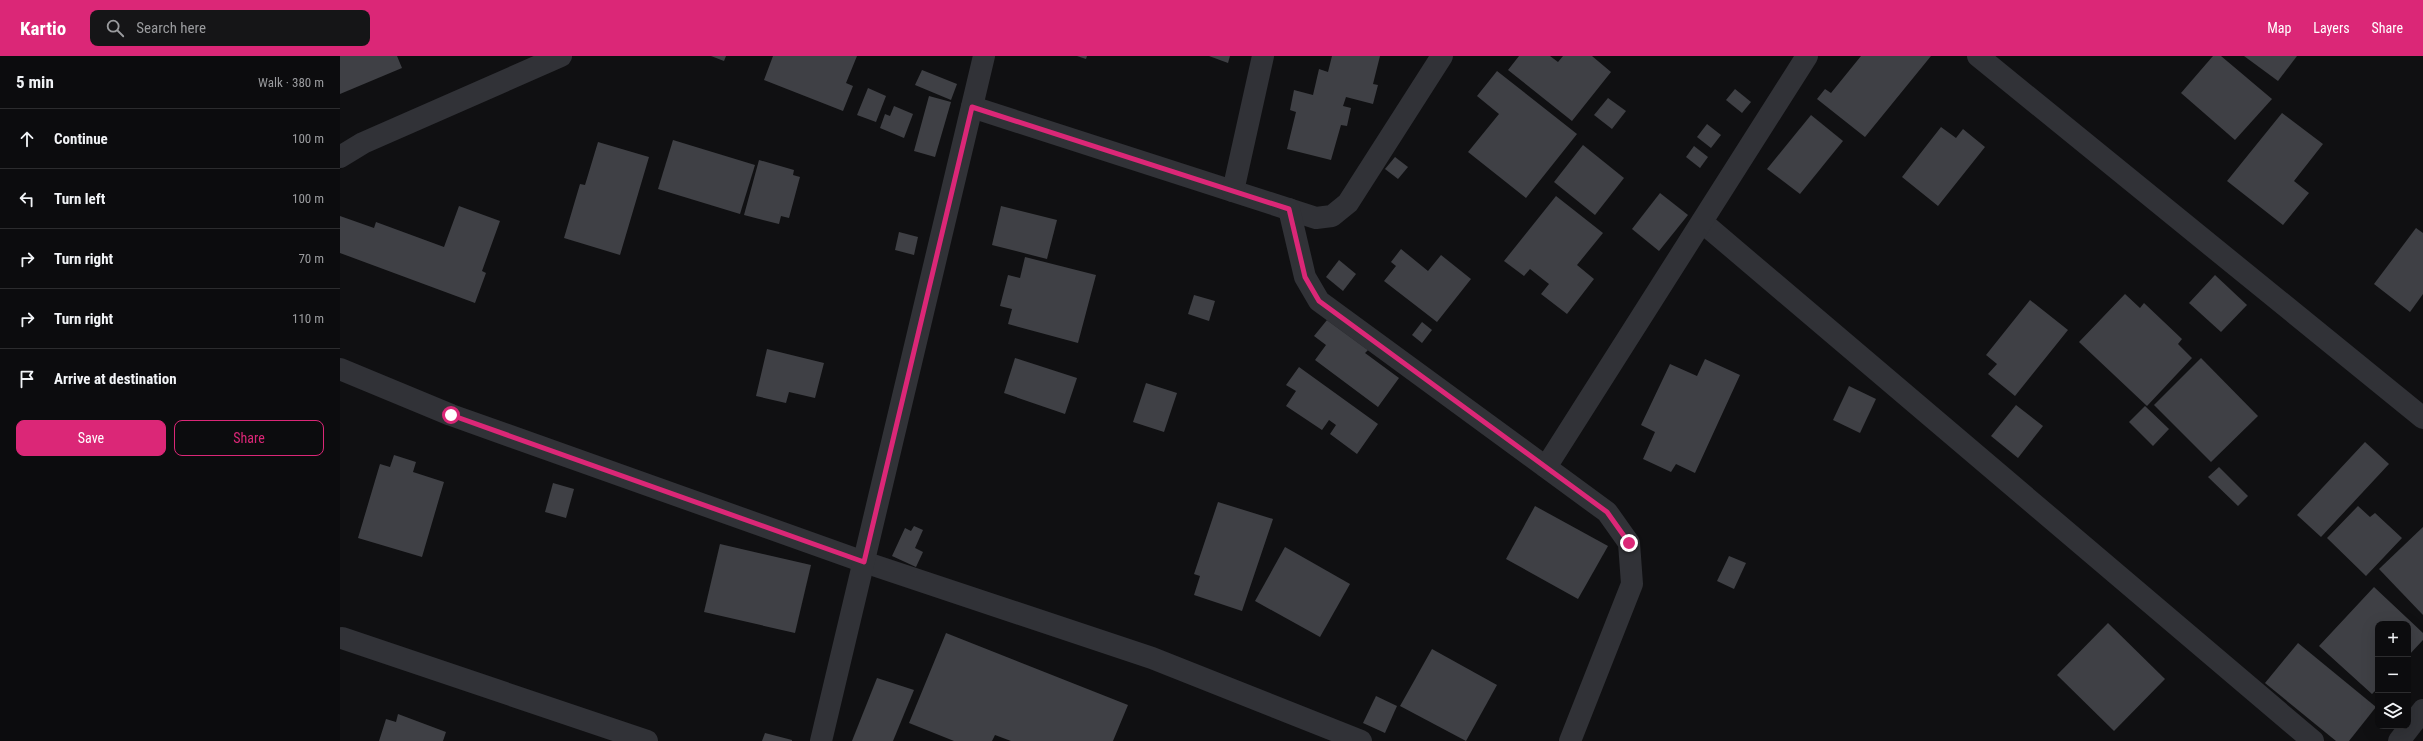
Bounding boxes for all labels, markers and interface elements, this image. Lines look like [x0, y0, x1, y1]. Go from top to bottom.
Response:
search box [90, 10, 370, 46]
text: Kartio [20, 17, 66, 40]
icon: search [104, 17, 126, 39]
text: Search here [136, 19, 206, 37]
text: Map [2267, 20, 2291, 36]
text: Layers [2313, 20, 2350, 36]
text: Share [2372, 20, 2403, 36]
text: 5 min [16, 72, 54, 92]
text: Walk · 380 m [258, 75, 324, 90]
icon: ahead [16, 128, 38, 150]
text: Continue [54, 130, 108, 148]
text: 100 m [292, 131, 324, 146]
icon: left [16, 188, 38, 210]
text: Turn left [54, 190, 105, 208]
text: 100 m [292, 191, 324, 206]
icon: right [16, 248, 38, 270]
text: Turn right [54, 250, 113, 268]
text: 70 m [298, 251, 324, 266]
icon: right [16, 308, 38, 330]
text: Turn right [54, 310, 113, 328]
text: 110 m [292, 311, 324, 326]
icon: arrive [16, 368, 38, 390]
text: Arrive at destination [54, 370, 177, 388]
route start [442, 406, 460, 424]
button: Save [16, 420, 166, 456]
button: Share [174, 420, 324, 456]
route end [1620, 534, 1638, 552]
map controls [2375, 621, 2411, 729]
button: + [2375, 621, 2411, 657]
button: − [2375, 657, 2411, 693]
button: layers [2375, 693, 2411, 729]

